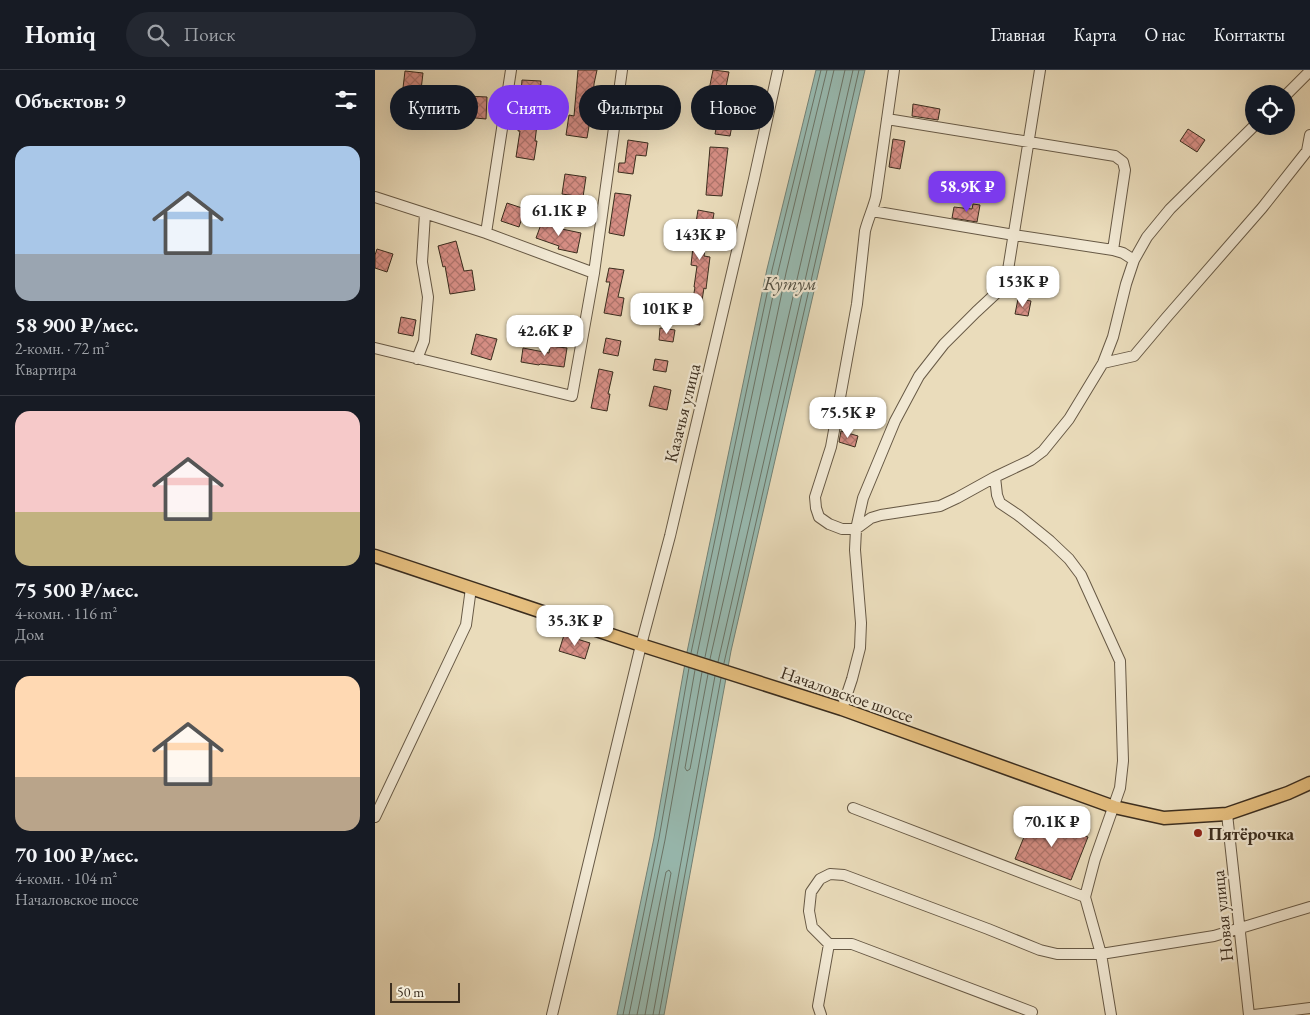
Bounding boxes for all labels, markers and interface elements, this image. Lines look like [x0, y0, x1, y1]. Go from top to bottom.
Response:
search box [126, 12, 476, 57]
text: Homiq [25, 19, 96, 50]
icon: search [144, 21, 172, 49]
text: Поиск [184, 22, 235, 47]
text: Главная [991, 23, 1045, 46]
text: Карта [1073, 23, 1116, 46]
text: О нас [1144, 23, 1186, 46]
text: Контакты [1214, 23, 1285, 46]
chip: Купить [390, 85, 478, 130]
chip: Снять [488, 85, 569, 130]
chip: Фильтры [579, 85, 681, 130]
chip: Новое [691, 85, 774, 130]
map controls [1245, 85, 1295, 135]
button: locate [1245, 85, 1295, 135]
icon: filters [332, 86, 360, 114]
text: Объектов: 9 [15, 87, 126, 114]
pin: 58.9K ₽ [921, 170, 1013, 213]
text: 58.9K ₽ [939, 176, 995, 197]
icon: home [143, 178, 233, 268]
pin: 61.1K ₽ [513, 194, 605, 237]
text: 61.1K ₽ [531, 200, 587, 221]
pin: 143K ₽ [659, 218, 741, 261]
text: 143K ₽ [674, 224, 726, 245]
pin: 153K ₽ [982, 266, 1064, 308]
water label: Кутум [762, 271, 817, 296]
text: 153K ₽ [997, 271, 1049, 292]
pin: 101K ₽ [626, 292, 708, 335]
text: 101K ₽ [641, 298, 693, 319]
text: 58 900 ₽/мес. [15, 311, 139, 338]
pin: 42.6K ₽ [499, 314, 591, 357]
text: 42.6K ₽ [517, 320, 573, 341]
text: 2-комн. · 72 m² [15, 338, 110, 359]
text: Квартира [15, 359, 76, 380]
street label: Казачья улица [659, 360, 706, 465]
pin: 75.5K ₽ [802, 396, 894, 439]
text: 75.5K ₽ [820, 402, 876, 423]
icon: home [143, 444, 233, 534]
text: 75 500 ₽/мес. [15, 576, 139, 603]
text: 4-комн. · 116 m² [15, 603, 117, 624]
pin: 35.3K ₽ [529, 604, 621, 647]
text: 35.3K ₽ [547, 610, 603, 631]
text: Дом [15, 624, 44, 645]
street label: Началовское шоссе [778, 660, 916, 728]
icon: home [143, 709, 233, 799]
pin: 70.1K ₽ [1006, 806, 1098, 848]
text: 70.1K ₽ [1024, 811, 1080, 832]
place label: Пятёрочка [1208, 822, 1294, 845]
marker: Пятёрочка [1192, 827, 1204, 839]
text: 70 100 ₽/мес. [15, 841, 139, 868]
text: 4-комн. · 104 m² [15, 868, 117, 889]
street label: Новая улица [1206, 868, 1238, 963]
text: Началовское шоссе [15, 889, 139, 910]
scale bar [390, 980, 460, 1003]
text: 50 m [397, 983, 424, 1001]

